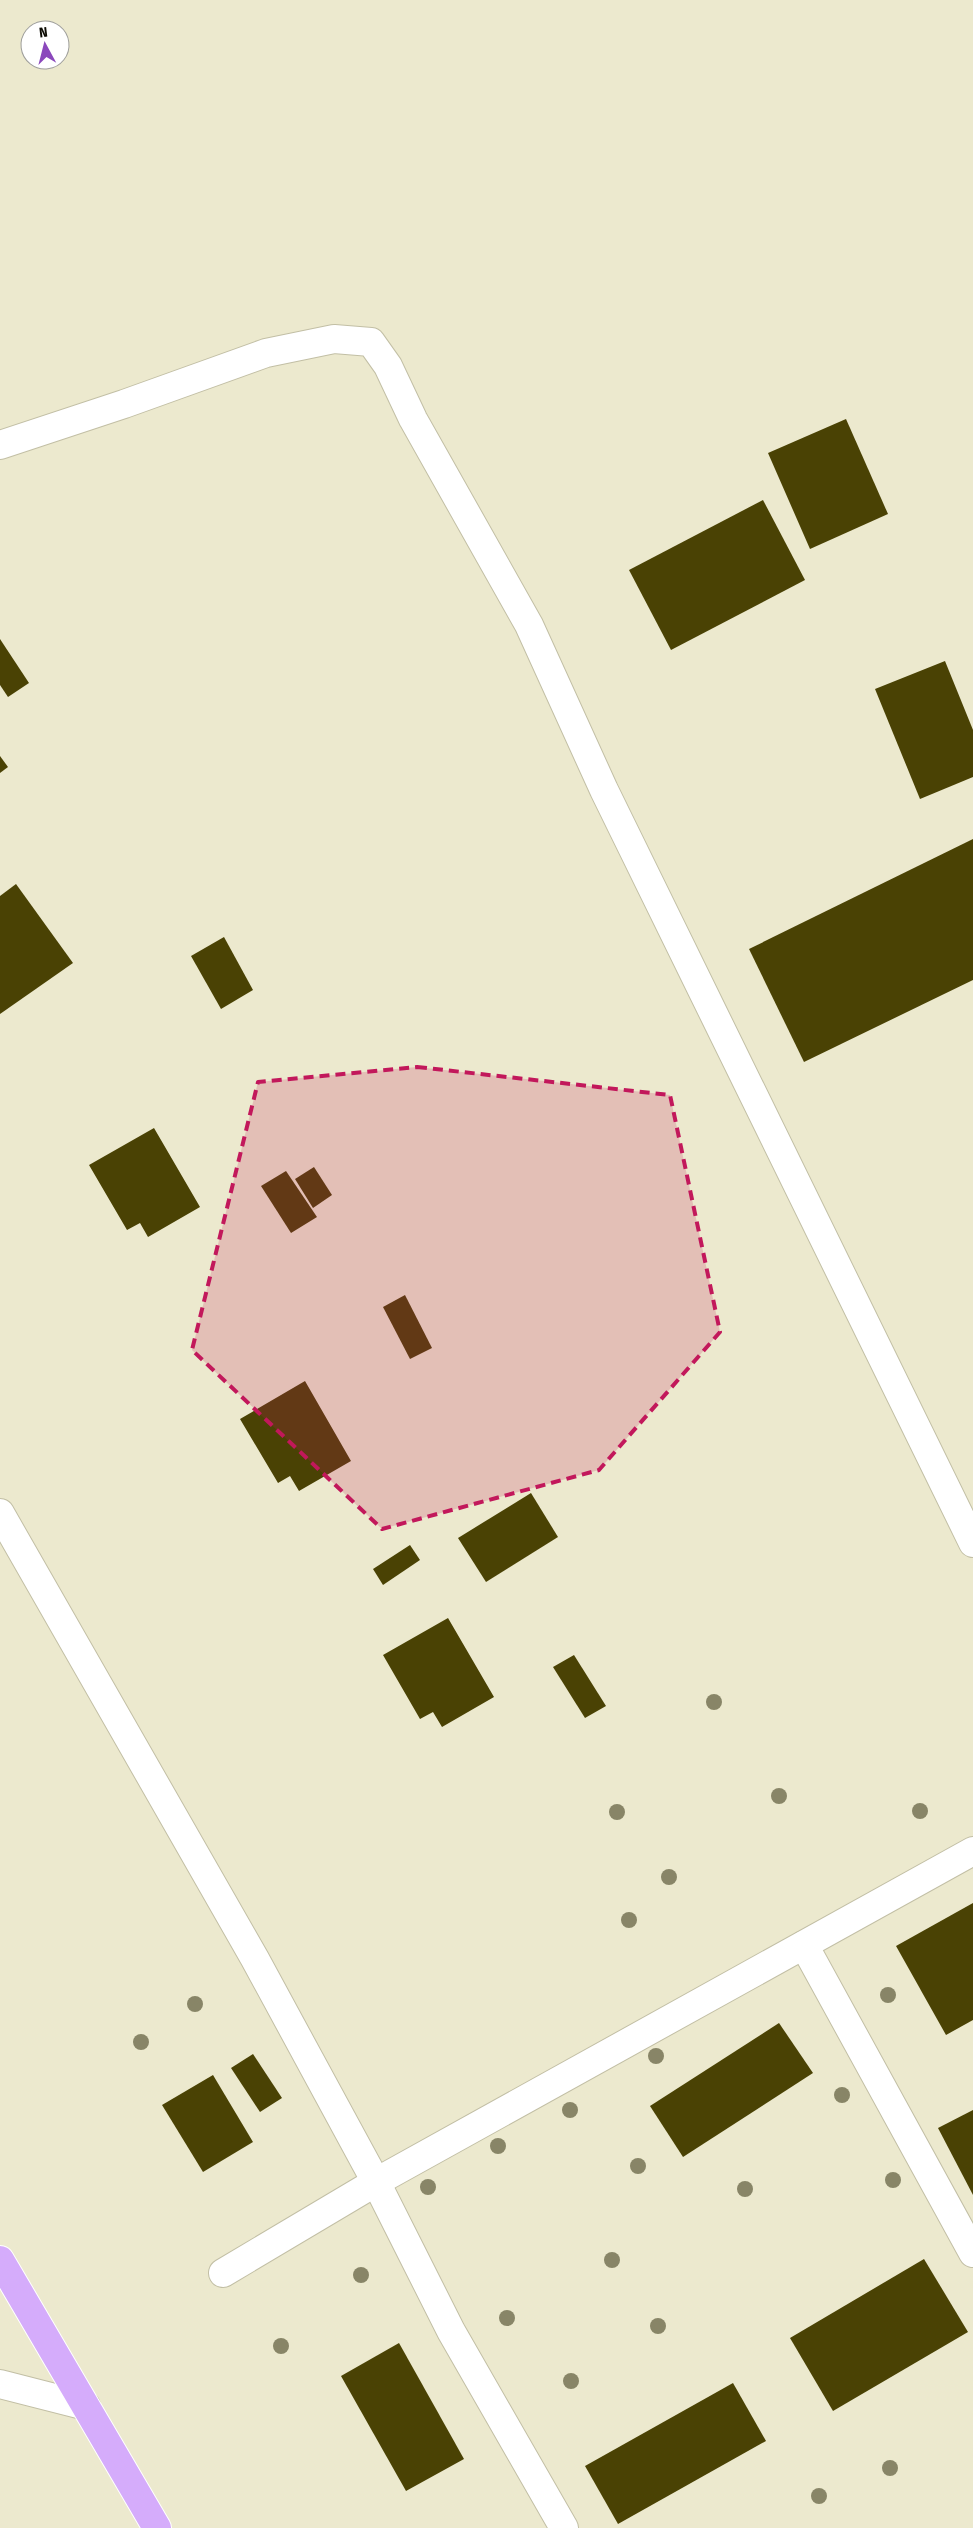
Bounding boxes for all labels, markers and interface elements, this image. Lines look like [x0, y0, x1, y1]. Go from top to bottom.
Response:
north arrow [20, 20, 70, 70]
text: N [38, 24, 49, 42]

